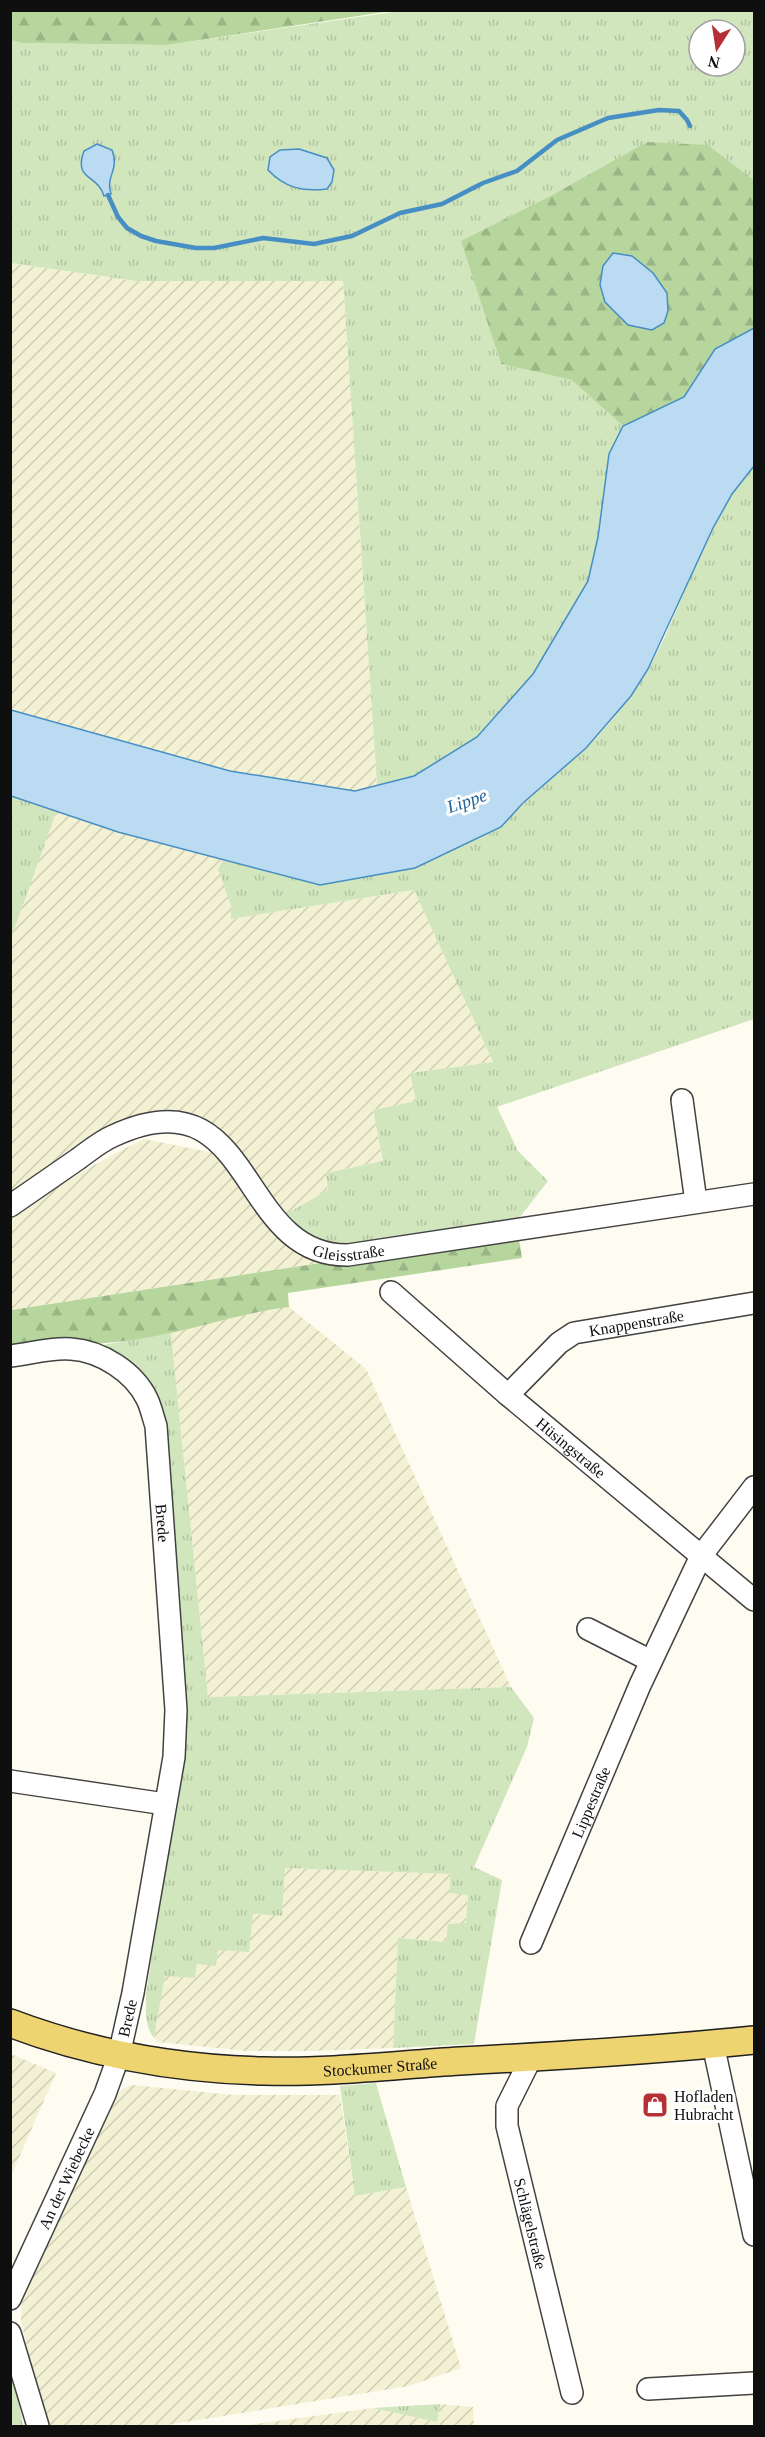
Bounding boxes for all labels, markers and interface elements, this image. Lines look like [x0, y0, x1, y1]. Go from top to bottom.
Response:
north arrow [687, 18, 747, 78]
text: N [706, 53, 721, 72]
water label: Lippe [443, 785, 490, 817]
street label: Gleisstraße [311, 1241, 386, 1264]
street label: Knappenstraße [588, 1307, 685, 1339]
street label: Hüsingstraße [533, 1414, 609, 1482]
street label: Brede [153, 1503, 172, 1543]
street label: Lippestraße [568, 1764, 614, 1840]
street label: Brede [115, 1998, 140, 2039]
street label: Stockumer Straße [323, 2055, 438, 2079]
place label: Hofladen Hubracht [674, 2088, 734, 2123]
shop icon: Hofladen Hubracht [640, 2090, 670, 2120]
street label: An der Wiebecke [35, 2124, 98, 2232]
street label: Schlägelstraße [511, 2176, 550, 2271]

